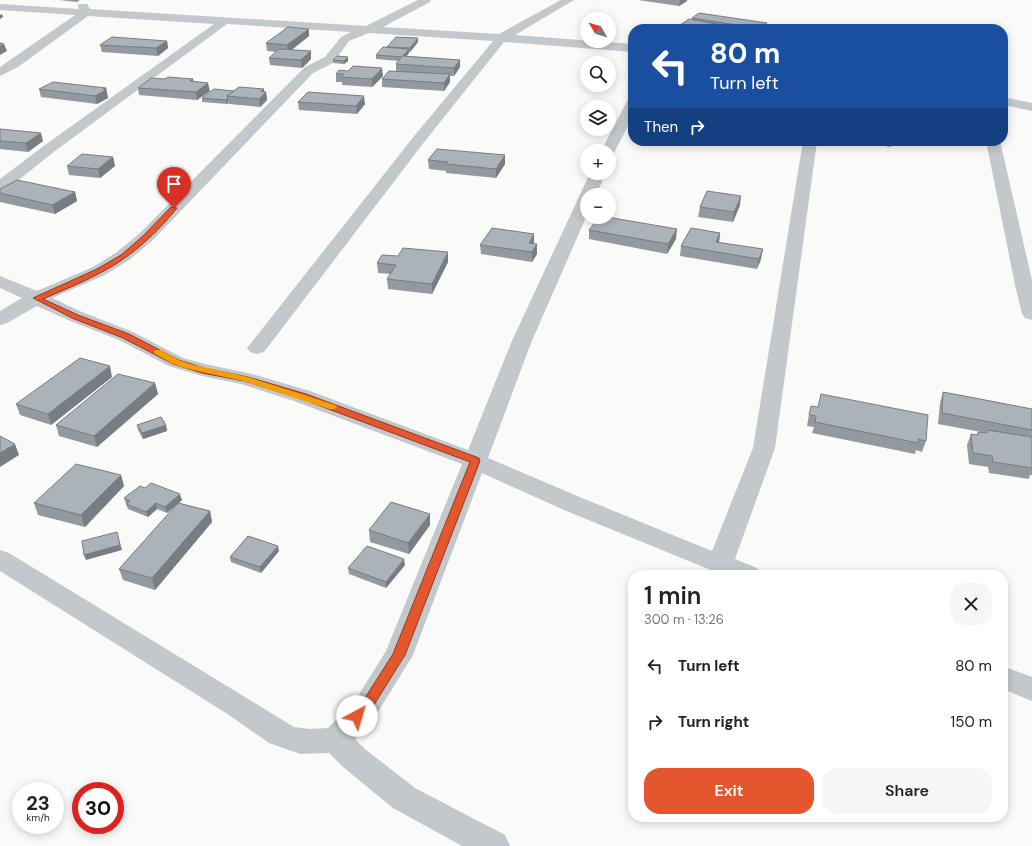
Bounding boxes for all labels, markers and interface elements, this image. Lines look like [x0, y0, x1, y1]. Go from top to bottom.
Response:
north arrow [580, 12, 616, 48]
map controls [580, 12, 616, 224]
text: 80 m [710, 35, 780, 72]
icon: left [644, 40, 696, 92]
button: search [580, 56, 616, 92]
text: Turn left [710, 71, 779, 95]
button: layers [580, 100, 616, 136]
icon: right [686, 116, 708, 138]
text: Then [644, 117, 678, 137]
button: + [580, 144, 616, 180]
pin [157, 167, 191, 208]
icon: arrive [163, 173, 185, 195]
button: − [580, 188, 616, 224]
text: 1 min [644, 580, 701, 611]
button: close [950, 583, 992, 625]
text: 300 m · 13:26 [644, 611, 724, 628]
icon: left [644, 655, 666, 677]
text: Turn left [678, 656, 739, 676]
text: 80 m [955, 656, 992, 676]
position arrow [336, 695, 378, 737]
icon: right [644, 711, 666, 733]
text: Turn right [678, 712, 749, 732]
text: 150 m [951, 712, 992, 732]
button: Exit [644, 768, 814, 814]
button: Share [822, 768, 992, 814]
speed limit sign: 30 [72, 782, 124, 834]
text: 23 [26, 790, 50, 816]
text: km/h [26, 811, 50, 824]

